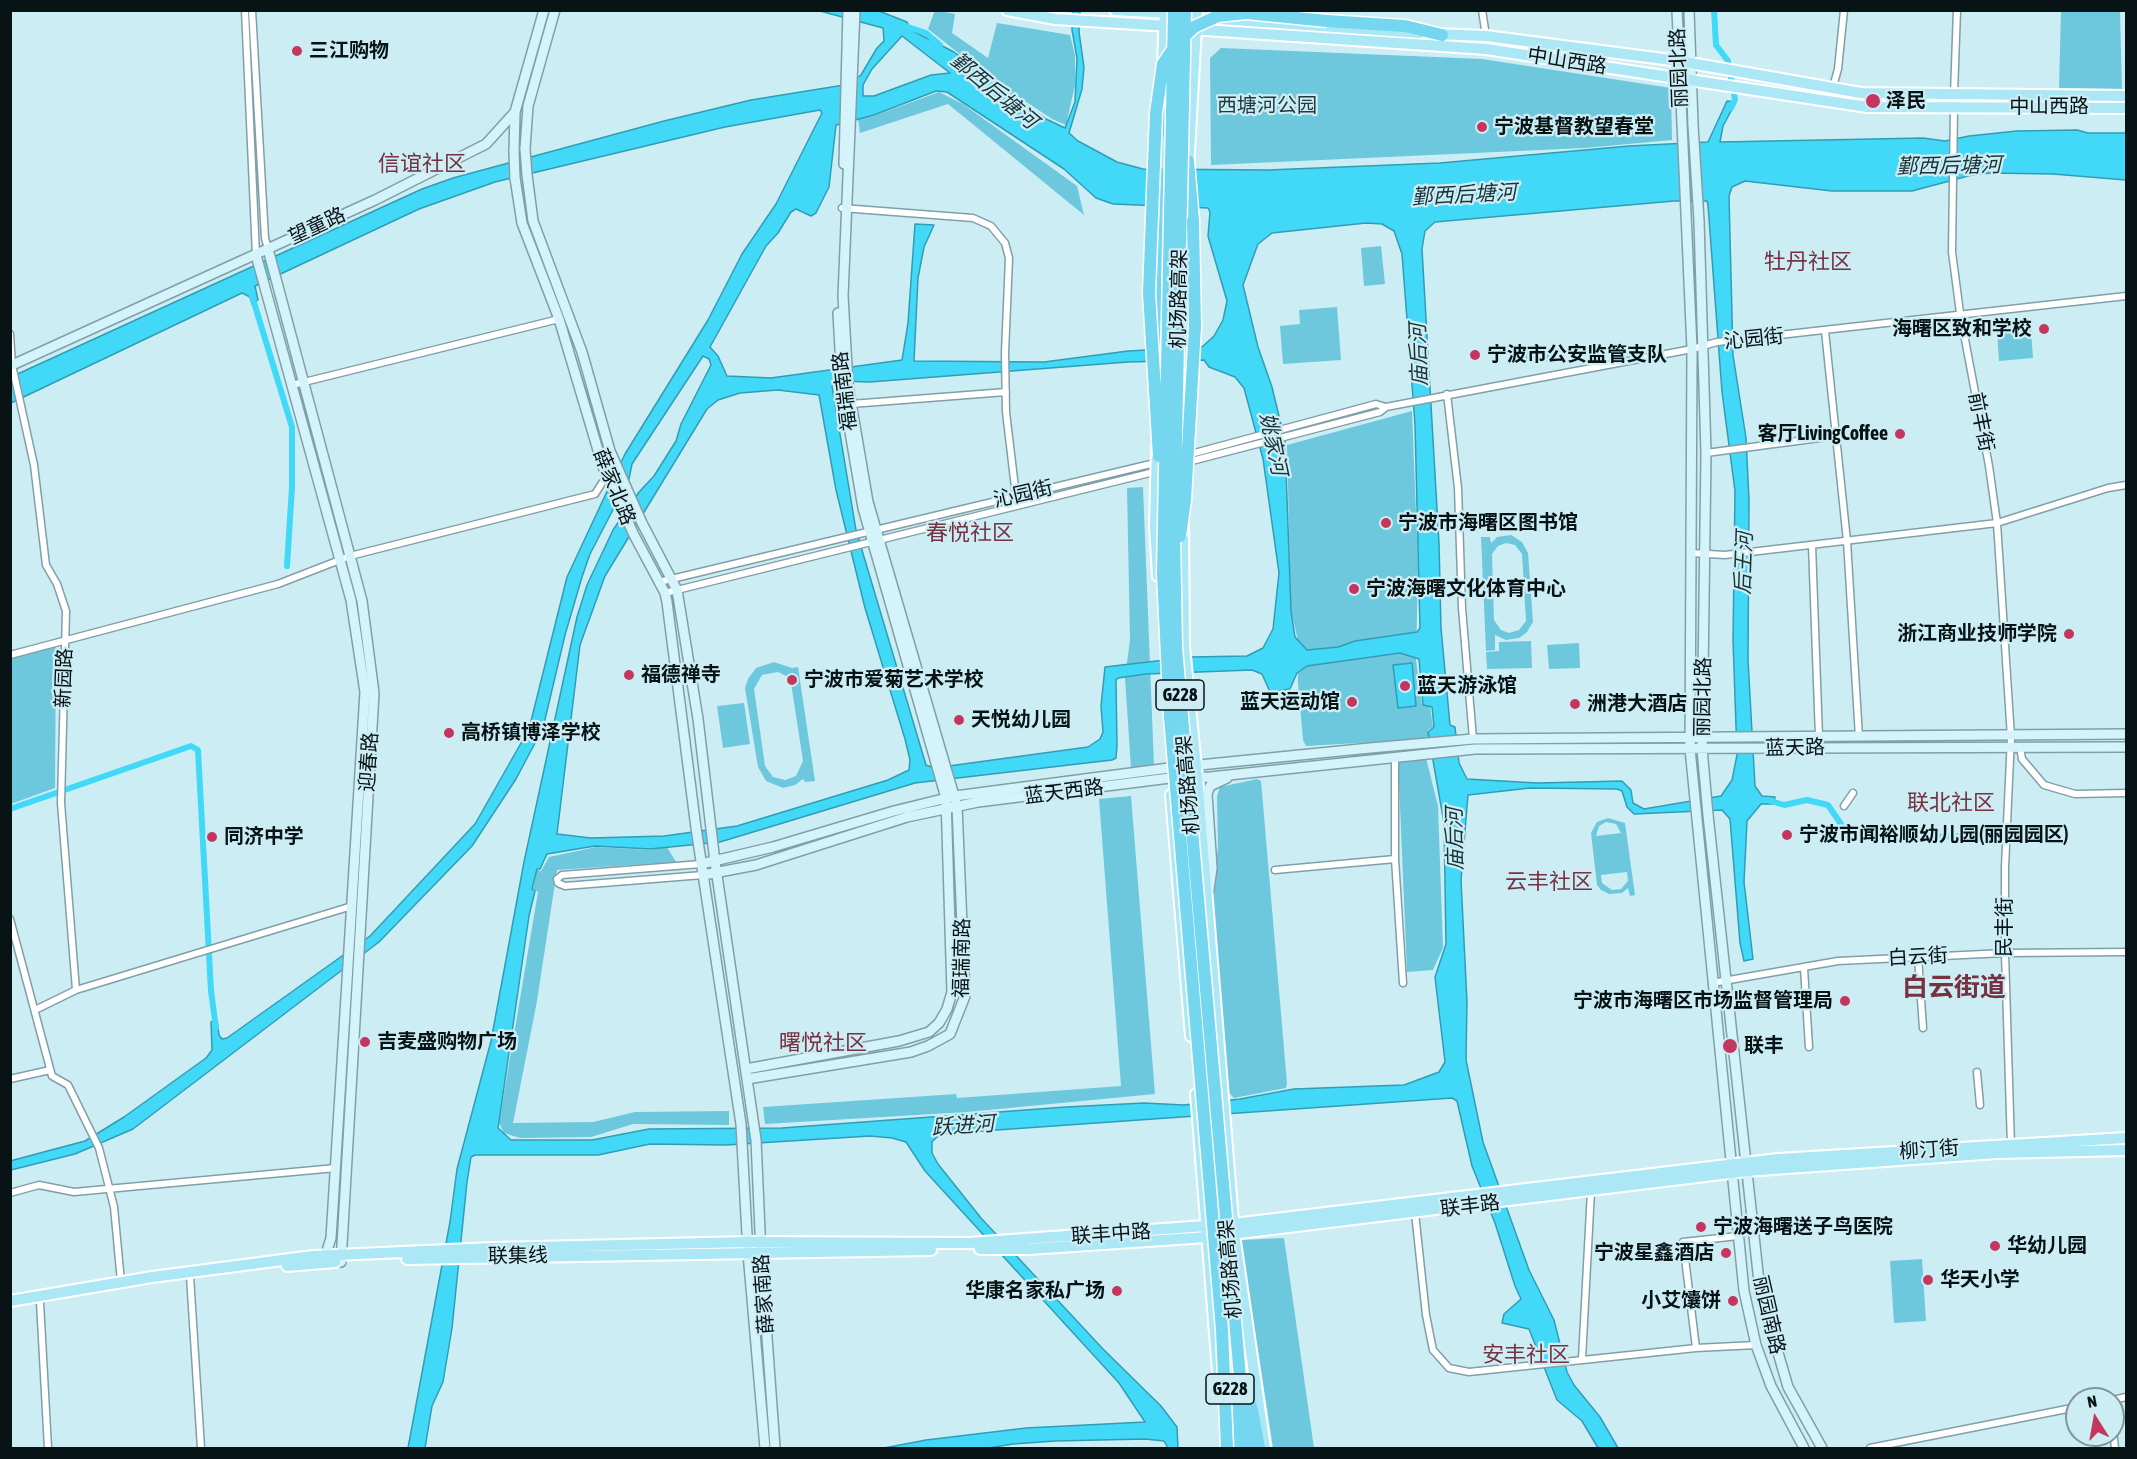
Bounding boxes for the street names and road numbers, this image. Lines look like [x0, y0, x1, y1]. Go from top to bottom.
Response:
street label: 丽园北路 [1666, 28, 1692, 108]
street label: 中山西路 [1526, 43, 1608, 79]
street label: 中山西路 [2009, 95, 2089, 119]
street label: 望童路 [285, 202, 349, 250]
street label: 机场路高架 [1166, 249, 1192, 349]
street label: 沁园街 [1723, 324, 1785, 354]
street label: 福瑞南路 [828, 350, 862, 432]
street label: 前丰街 [1963, 390, 1999, 454]
street label: 薛家北路 [588, 445, 640, 529]
street label: 沁园街 [991, 476, 1055, 512]
street label: 新园路 [51, 648, 77, 708]
street label: 丽园北路 [1690, 657, 1716, 737]
road number: G228 [1156, 680, 1204, 710]
street label: 迎春路 [355, 731, 383, 793]
street label: 机场路高架 [1172, 734, 1204, 836]
street label: 蓝天路 [1765, 735, 1825, 761]
street label: 蓝天西路 [1023, 775, 1105, 809]
street label: 民丰街 [1993, 897, 2017, 957]
street label: 福瑞南路 [949, 918, 975, 998]
street label: 白云街 [1887, 943, 1949, 971]
street label: 柳汀街 [1898, 1136, 1960, 1164]
street label: 联丰路 [1439, 1190, 1501, 1222]
street label: 机场路高架 [1214, 1218, 1246, 1320]
street label: 联丰中路 [1070, 1219, 1152, 1249]
street label: 联集线 [488, 1243, 548, 1269]
street label: 薛家南路 [749, 1253, 779, 1335]
street label: 丽园南路 [1748, 1273, 1790, 1357]
road number: G228 [1206, 1374, 1254, 1404]

